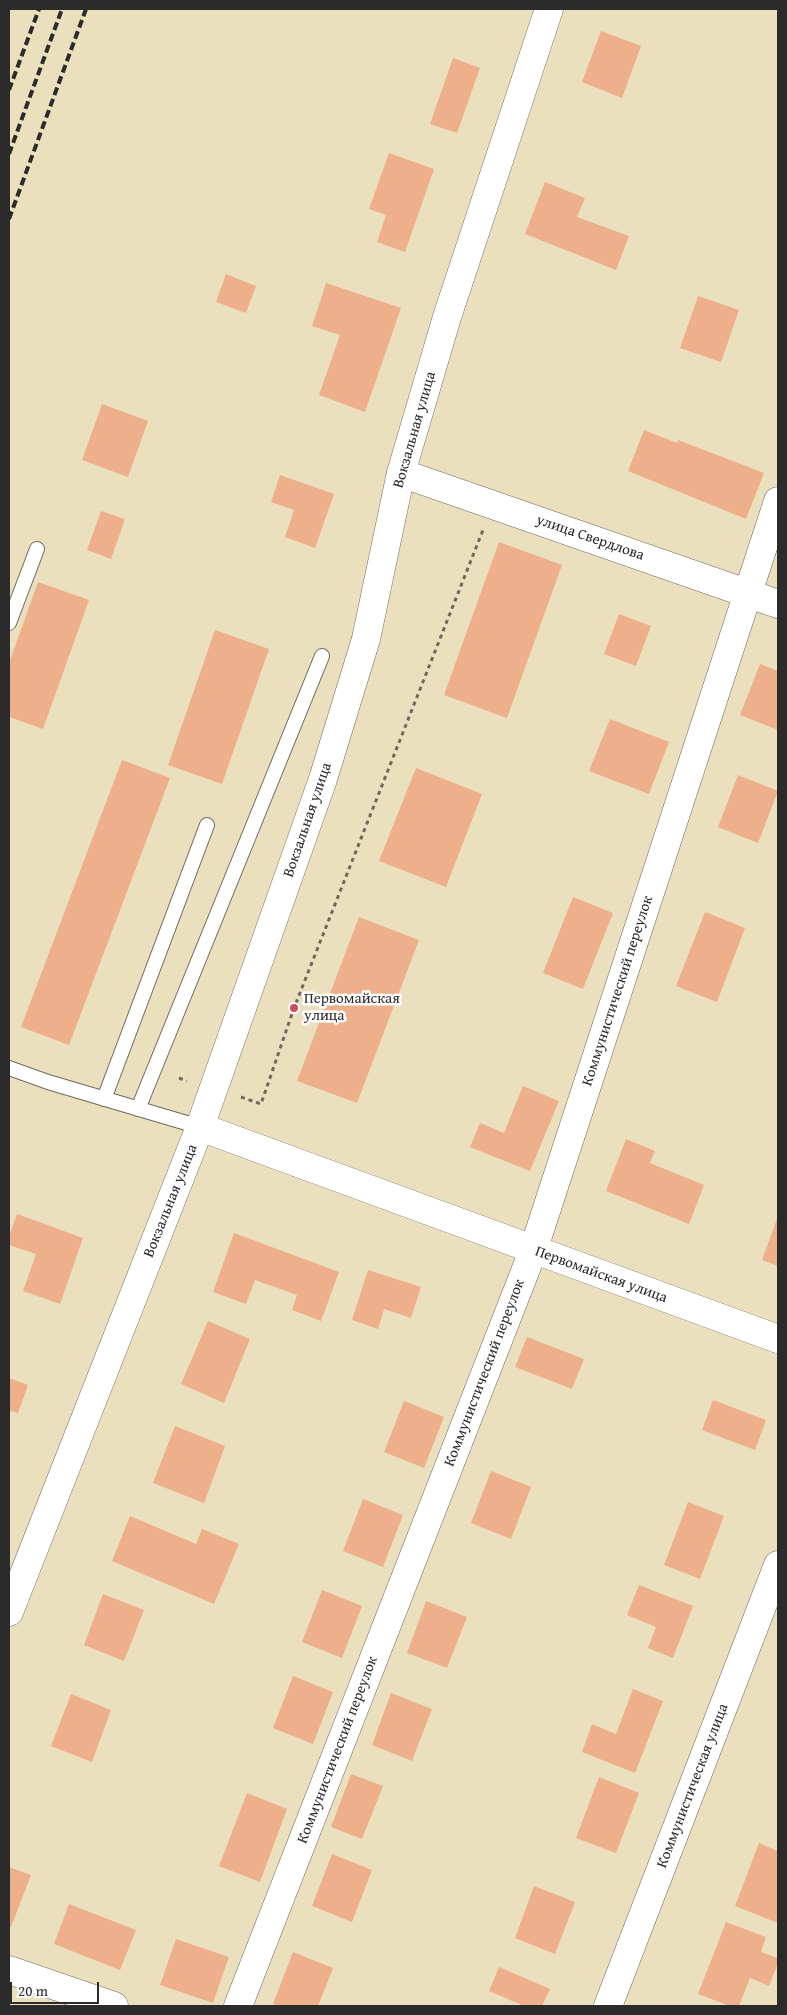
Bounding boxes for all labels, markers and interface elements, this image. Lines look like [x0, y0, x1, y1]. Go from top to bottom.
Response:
street label: Вокзальная улица [390, 370, 440, 490]
street label: улица Свердлова [534, 511, 646, 565]
street label: Вокзальная улица [280, 760, 336, 880]
street label: Коммунистический переулок [579, 894, 657, 1088]
place label: Первомайская улица [304, 990, 400, 1025]
marker: Первомайская улица [288, 1002, 300, 1014]
street label: Вокзальная улица [140, 1142, 202, 1260]
street label: Первомайская улица [532, 1243, 670, 1307]
street label: Коммунистический переулок [441, 1277, 529, 1469]
street label: Коммунистический переулок [294, 1654, 382, 1846]
street label: Коммунистическая улица [653, 1701, 733, 1871]
scale bar [12, 1972, 101, 2004]
text: 20 m [18, 1980, 48, 2001]

